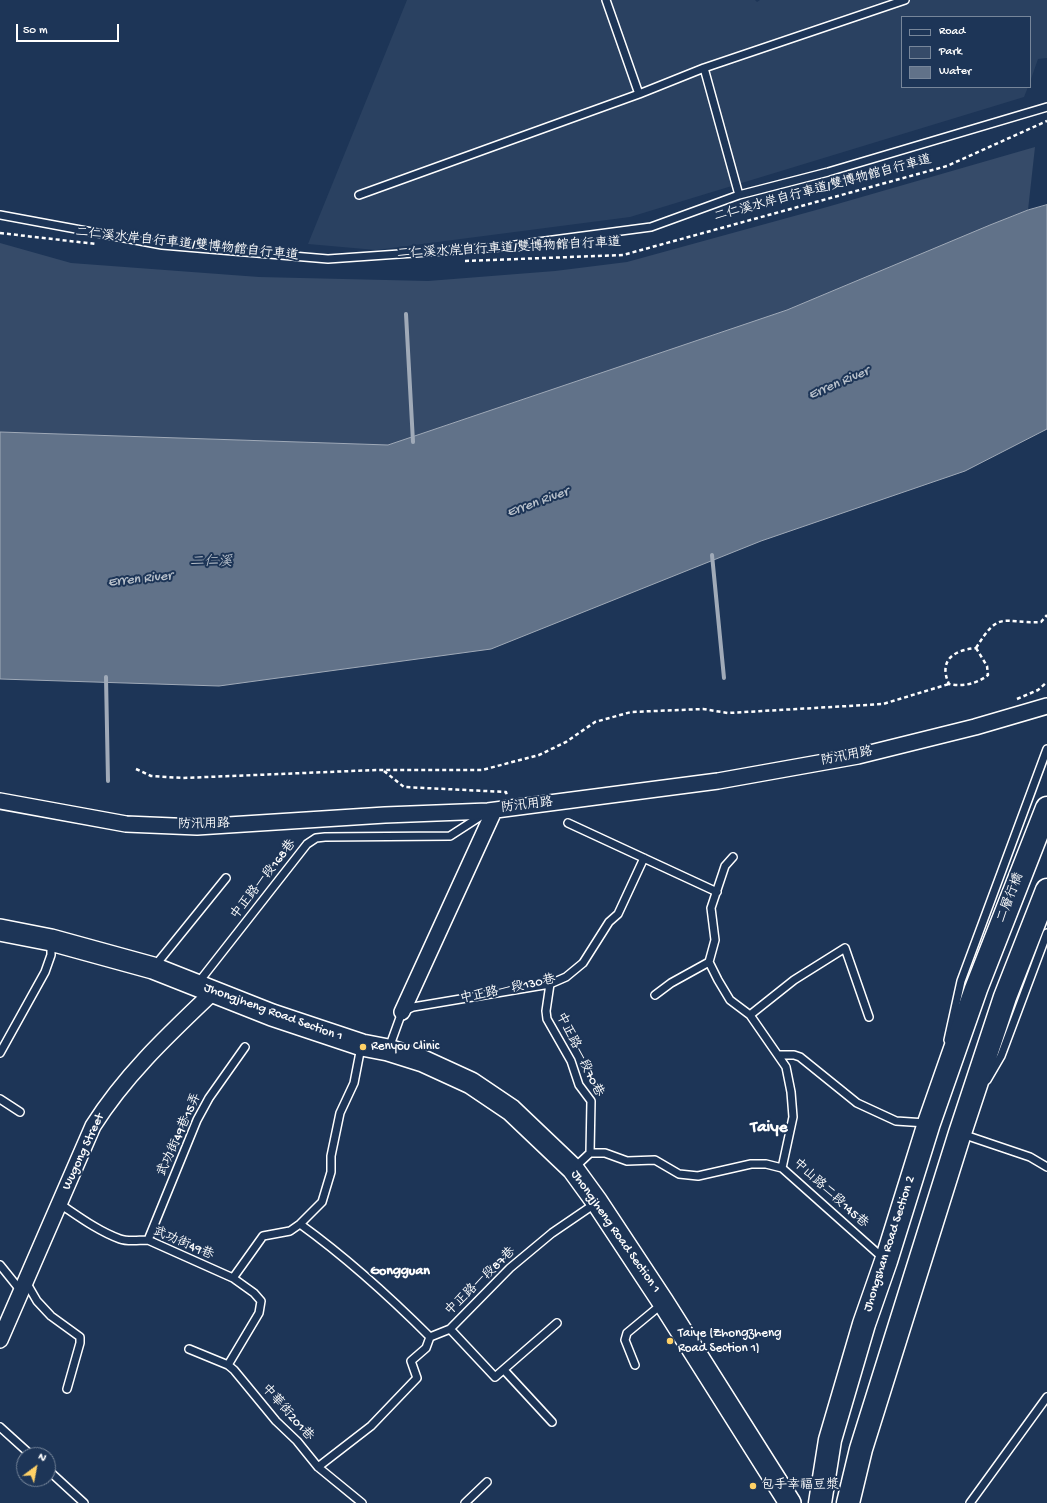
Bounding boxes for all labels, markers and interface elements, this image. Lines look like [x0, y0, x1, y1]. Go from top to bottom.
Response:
scale bar [18, 16, 121, 42]
legend [901, 16, 1031, 88]
text: 50 m [23, 24, 48, 38]
text: Road [939, 25, 965, 39]
text: Park [939, 45, 962, 59]
text: Water [939, 65, 971, 79]
street label: 二仁溪水岸自行車道/雙博物館自行車道 [713, 152, 933, 226]
street label: 二仁溪水岸自行車道/雙博物館自行車道 [75, 226, 299, 264]
street label: 二仁溪水岸自行車道/雙博物館自行車道 [397, 235, 621, 263]
water label: Erren River [806, 364, 872, 404]
water label: Erren River [505, 484, 571, 522]
water label: 二仁溪 [190, 555, 232, 571]
water label: Erren River [107, 568, 173, 592]
street label: 防汛用路 [820, 744, 874, 770]
street label: 防汛用路 [500, 795, 554, 817]
street label: 防汛用路 [178, 817, 230, 833]
street label: 中正路一段168巷 [228, 837, 300, 923]
street label: 二層行橋 [994, 871, 1028, 925]
street label: 中正路一段130巷 [459, 972, 557, 1008]
street label: Jhongjheng Road Section 1 [202, 981, 344, 1045]
street label: 中正路一段70巷 [552, 1010, 606, 1100]
place label: Renyou Clinic [371, 1039, 439, 1055]
marker: Renyou Clinic [358, 1042, 368, 1052]
street label: 武功街49巷15弄 [155, 1091, 205, 1179]
street label: Wugong Street [59, 1111, 109, 1193]
district label: Taiye [751, 1118, 787, 1138]
street label: 中山路二段145巷 [789, 1156, 871, 1232]
street label: Jhongjheng Road Section 1 [567, 1168, 663, 1296]
street label: Jhongshan Road Section 2 [861, 1174, 919, 1314]
street label: 武功街49巷 [150, 1224, 216, 1264]
street label: 中正路一段87巷 [443, 1244, 519, 1320]
district label: Gongguan [370, 1264, 430, 1280]
place label: Taiye (Zhongzheng Road Section 1) [678, 1326, 782, 1357]
marker: Taiye (Zhongzheng Road Section 1) [665, 1336, 675, 1346]
street label: 中華街201巷 [257, 1381, 317, 1445]
north arrow [16, 1447, 56, 1487]
text: N [36, 1451, 48, 1465]
place label: 包手幸福豆漿 [761, 1478, 839, 1494]
marker: 包手幸福豆漿 [748, 1481, 758, 1491]

